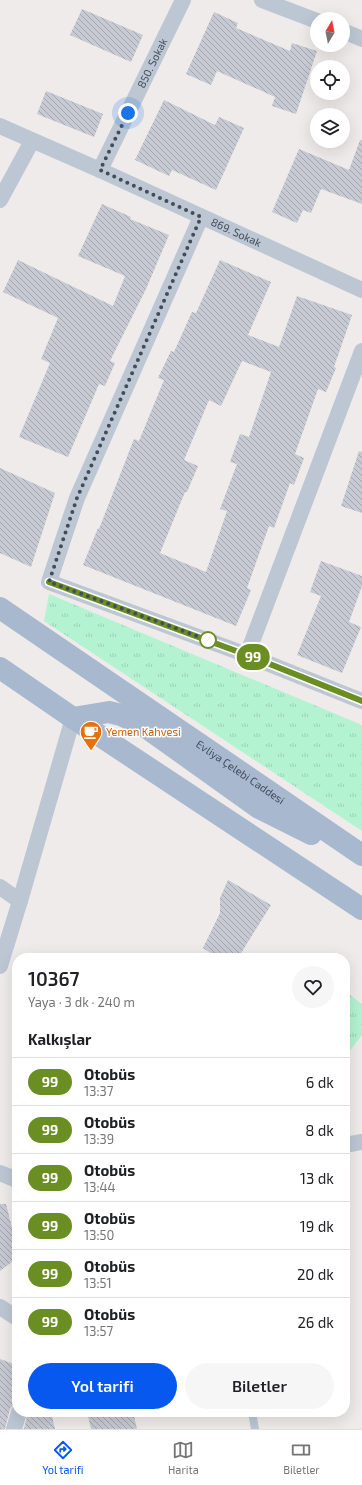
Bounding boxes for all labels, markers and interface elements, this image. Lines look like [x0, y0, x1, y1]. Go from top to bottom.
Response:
north arrow [310, 12, 350, 52]
map controls [310, 12, 350, 148]
street label: 850. Sokak [134, 35, 170, 90]
button: locate [310, 60, 350, 100]
your location [118, 103, 138, 123]
button: layers [310, 108, 350, 148]
street label: 869. Sokak [209, 215, 264, 249]
unlabelled marker [199, 631, 217, 649]
line badge: 99 [235, 644, 271, 670]
text: 99 [245, 648, 261, 665]
cafe icon: Yemen Kahvesi [78, 719, 104, 752]
place label: Yemen Kahvesi [106, 725, 181, 738]
street label: Evliya Çelebi Caddesi [194, 737, 287, 806]
button: heart [292, 966, 334, 1008]
text: 10367 [28, 967, 79, 990]
text: Yaya · 3 dk · 240 m [28, 994, 135, 1010]
text: Kalkışlar [28, 1030, 91, 1048]
text: Otobüs [84, 1065, 135, 1083]
text: 99 [42, 1073, 58, 1090]
text: 6 dk [306, 1073, 334, 1091]
text: 13:37 [84, 1083, 113, 1099]
text: Otobüs [84, 1113, 135, 1131]
text: 99 [42, 1121, 58, 1138]
text: 8 dk [305, 1121, 334, 1139]
text: 13:39 [84, 1131, 114, 1147]
text: Otobüs [84, 1161, 135, 1179]
text: 99 [42, 1169, 58, 1186]
text: 13 dk [300, 1169, 334, 1187]
text: 13:44 [84, 1179, 115, 1195]
text: Otobüs [84, 1209, 135, 1227]
text: 99 [42, 1217, 58, 1234]
text: 19 dk [300, 1217, 334, 1235]
text: 13:50 [84, 1227, 114, 1243]
text: Otobüs [84, 1257, 135, 1275]
text: 99 [42, 1265, 58, 1282]
text: 20 dk [297, 1265, 334, 1283]
text: 13:51 [84, 1275, 112, 1291]
text: Otobüs [84, 1305, 135, 1323]
text: 99 [42, 1313, 58, 1330]
text: 26 dk [297, 1313, 334, 1331]
text: 13:57 [84, 1323, 113, 1339]
button: Yol tarifi [28, 1363, 177, 1409]
button: Biletler [185, 1363, 334, 1409]
tab: Yol tarifi [42, 1439, 84, 1476]
tab: Harita [168, 1439, 199, 1476]
tab: Biletler [283, 1439, 320, 1476]

